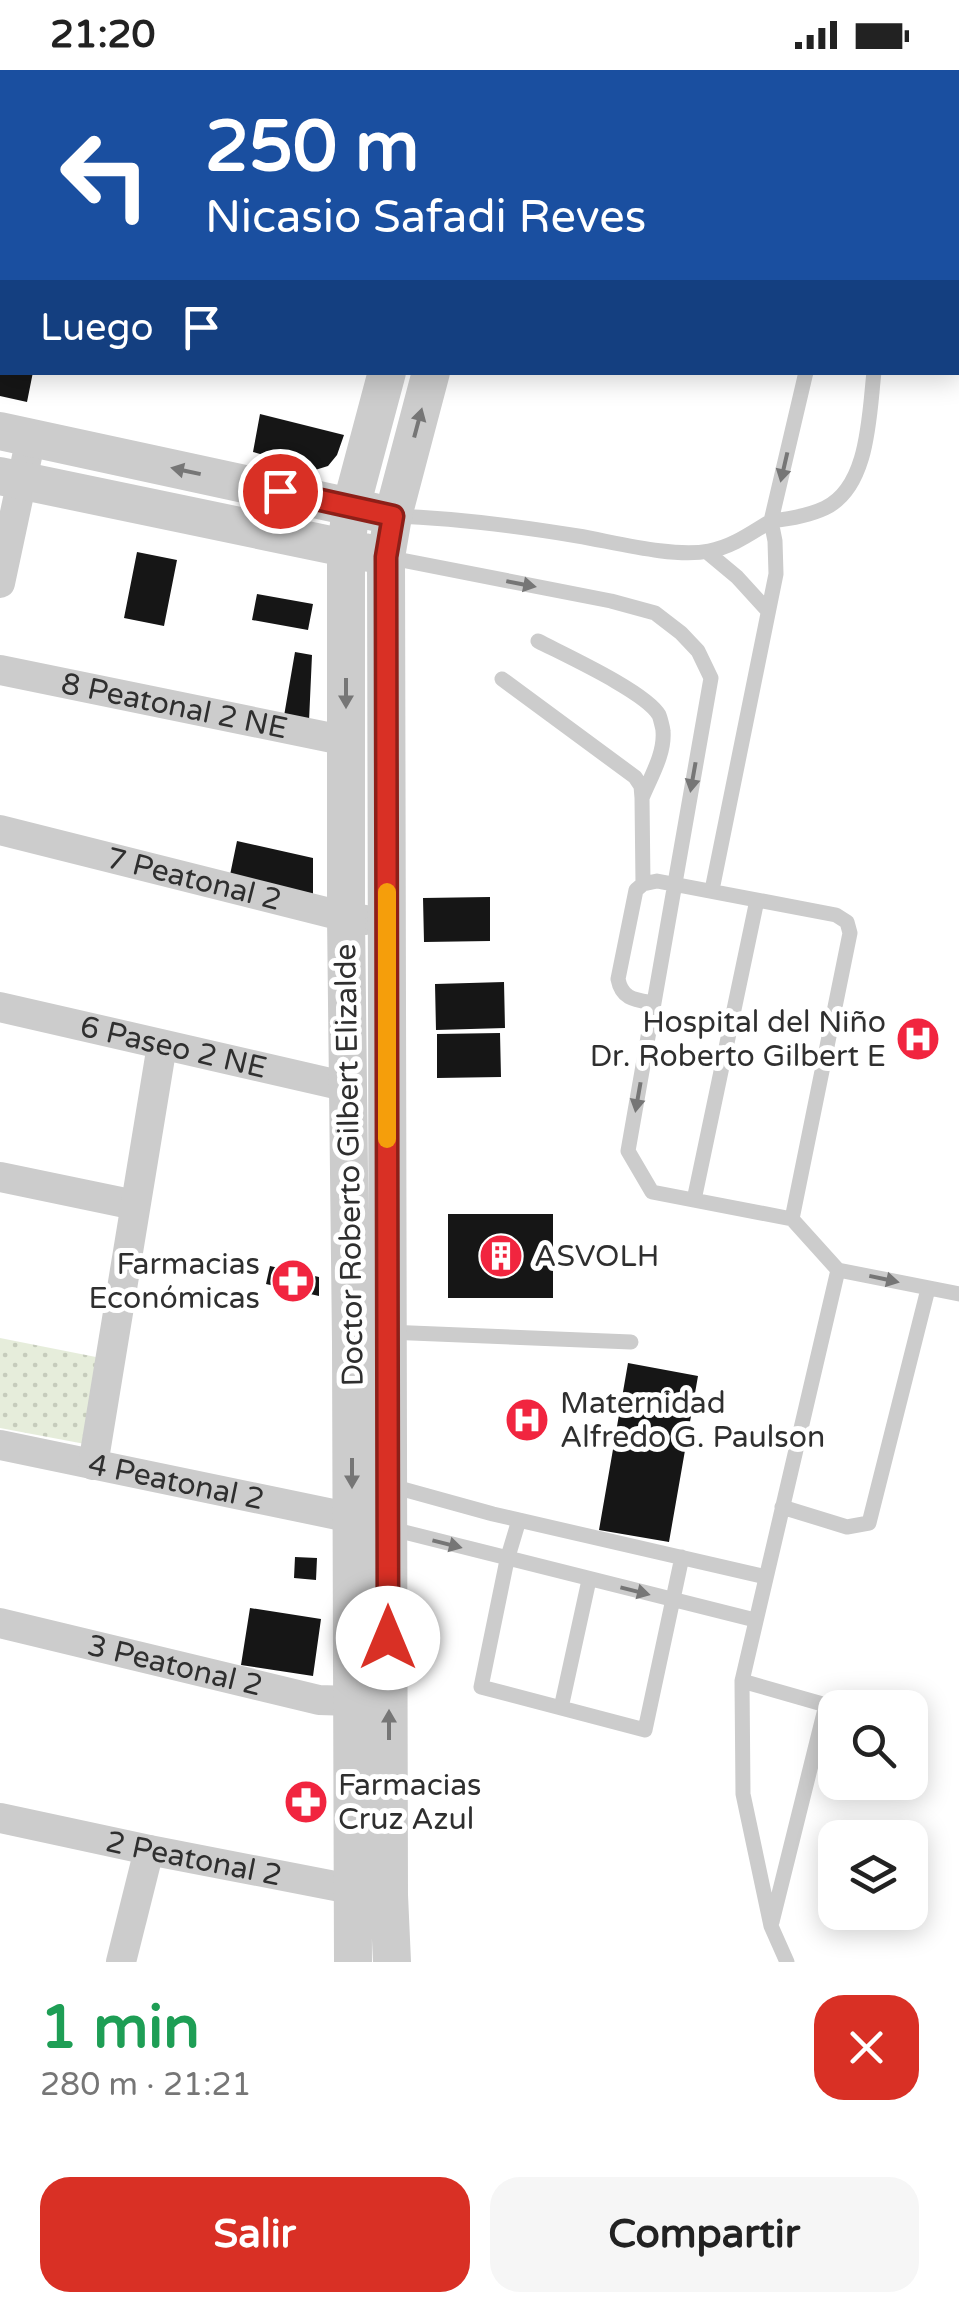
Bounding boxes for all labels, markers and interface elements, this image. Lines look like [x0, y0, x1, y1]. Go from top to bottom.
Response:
text: 21:20 [50, 12, 155, 58]
text: 250 m [205, 106, 419, 190]
icon: left [40, 110, 170, 240]
text: Nicasio Safadi Reves [205, 191, 646, 245]
icon: arrive [174, 300, 229, 355]
text: Luego [40, 305, 154, 351]
one-way arrow [410, 407, 426, 438]
pin [238, 449, 323, 534]
one-way arrow [776, 452, 791, 483]
one-way arrow [171, 463, 202, 479]
icon: arrive [253, 464, 308, 519]
one-way arrow [506, 576, 537, 592]
street label: 8 Peatonal 2 NE [58, 665, 291, 747]
one-way arrow [338, 678, 354, 710]
one-way arrow [685, 762, 700, 793]
street label: 7 Peatonal 2 [103, 840, 285, 919]
street label: Doctor Roberto Gilbert Elizalde [327, 943, 372, 1387]
place label: Hospital del Niño Dr. Roberto Gilbert E [590, 1004, 886, 1075]
street label: 6 Paseo 2 NE [77, 1008, 270, 1087]
hospital icon: Hospital del Niño Dr. Roberto Gilbert E [895, 1016, 941, 1062]
one-way arrow [630, 1082, 645, 1114]
building icon: ASVOLH [478, 1233, 524, 1279]
place label: ASVOLH [534, 1238, 659, 1275]
place label: Farmacias Económicas [88, 1246, 260, 1317]
pharmacy icon: Farmacias Económicas [270, 1258, 316, 1304]
one-way arrow [869, 1272, 900, 1288]
place label: Maternidad Alfredo G. Paulson [560, 1385, 825, 1456]
hospital icon: Maternidad Alfredo G. Paulson [504, 1397, 550, 1443]
street label: 4 Peatonal 2 [85, 1446, 267, 1518]
one-way arrow [344, 1458, 360, 1490]
one-way arrow [432, 1536, 463, 1552]
one-way arrow [620, 1584, 651, 1599]
position arrow [336, 1586, 440, 1690]
street label: 3 Peatonal 2 [84, 1627, 266, 1705]
map controls [818, 1690, 928, 1930]
button: search [818, 1690, 928, 1800]
one-way arrow [381, 1708, 397, 1740]
place label: Farmacias Cruz Azul [338, 1767, 481, 1838]
pharmacy icon: Farmacias Cruz Azul [283, 1779, 329, 1825]
button: layers [818, 1820, 928, 1930]
street label: 2 Peatonal 2 [102, 1823, 285, 1894]
text: 1 min [40, 1992, 200, 2064]
button: close [814, 1995, 919, 2100]
text: 280 m · 21:21 [40, 2066, 252, 2104]
button: Salir [40, 2177, 470, 2292]
button: Compartir [490, 2177, 919, 2292]

